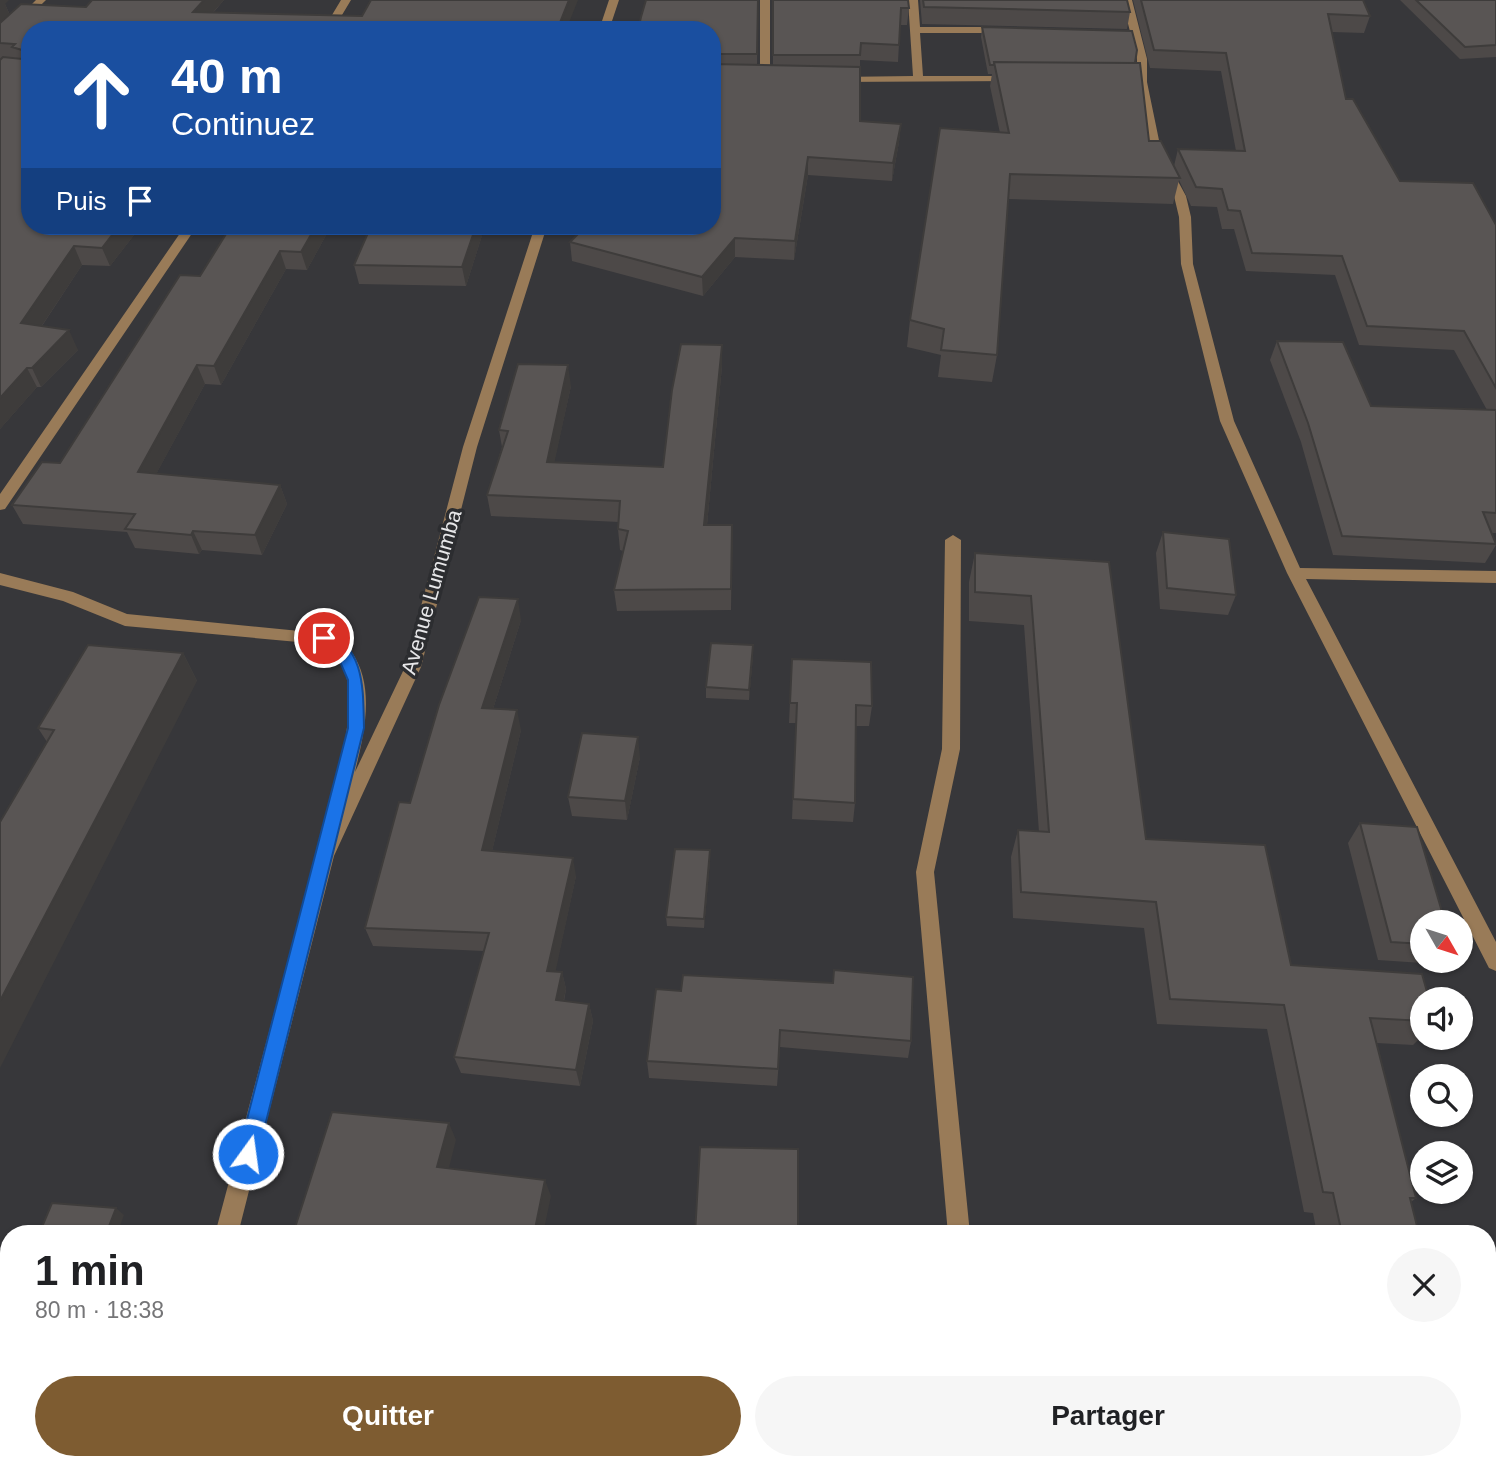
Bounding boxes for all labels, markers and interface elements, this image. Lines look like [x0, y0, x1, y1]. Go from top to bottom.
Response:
icon: ahead [56, 49, 147, 140]
text: 40 m [171, 49, 283, 103]
text: Continuez [171, 106, 315, 142]
icon: arrive [121, 182, 159, 220]
text: Puis [56, 186, 107, 216]
street label: Avenue Lumumba [397, 507, 466, 677]
pin [294, 608, 354, 668]
icon: arrive [305, 619, 343, 657]
north arrow [1410, 910, 1474, 973]
map controls [1410, 910, 1473, 1204]
button: sound [1410, 987, 1473, 1050]
button: search [1410, 1064, 1473, 1127]
position arrow [211, 1117, 285, 1191]
button: layers [1410, 1141, 1473, 1204]
text: 1 min [35, 1247, 145, 1294]
button: close [1387, 1248, 1461, 1322]
text: 80 m · 18:38 [35, 1297, 164, 1323]
button: Quitter [35, 1376, 741, 1456]
button: Partager [755, 1376, 1461, 1456]

